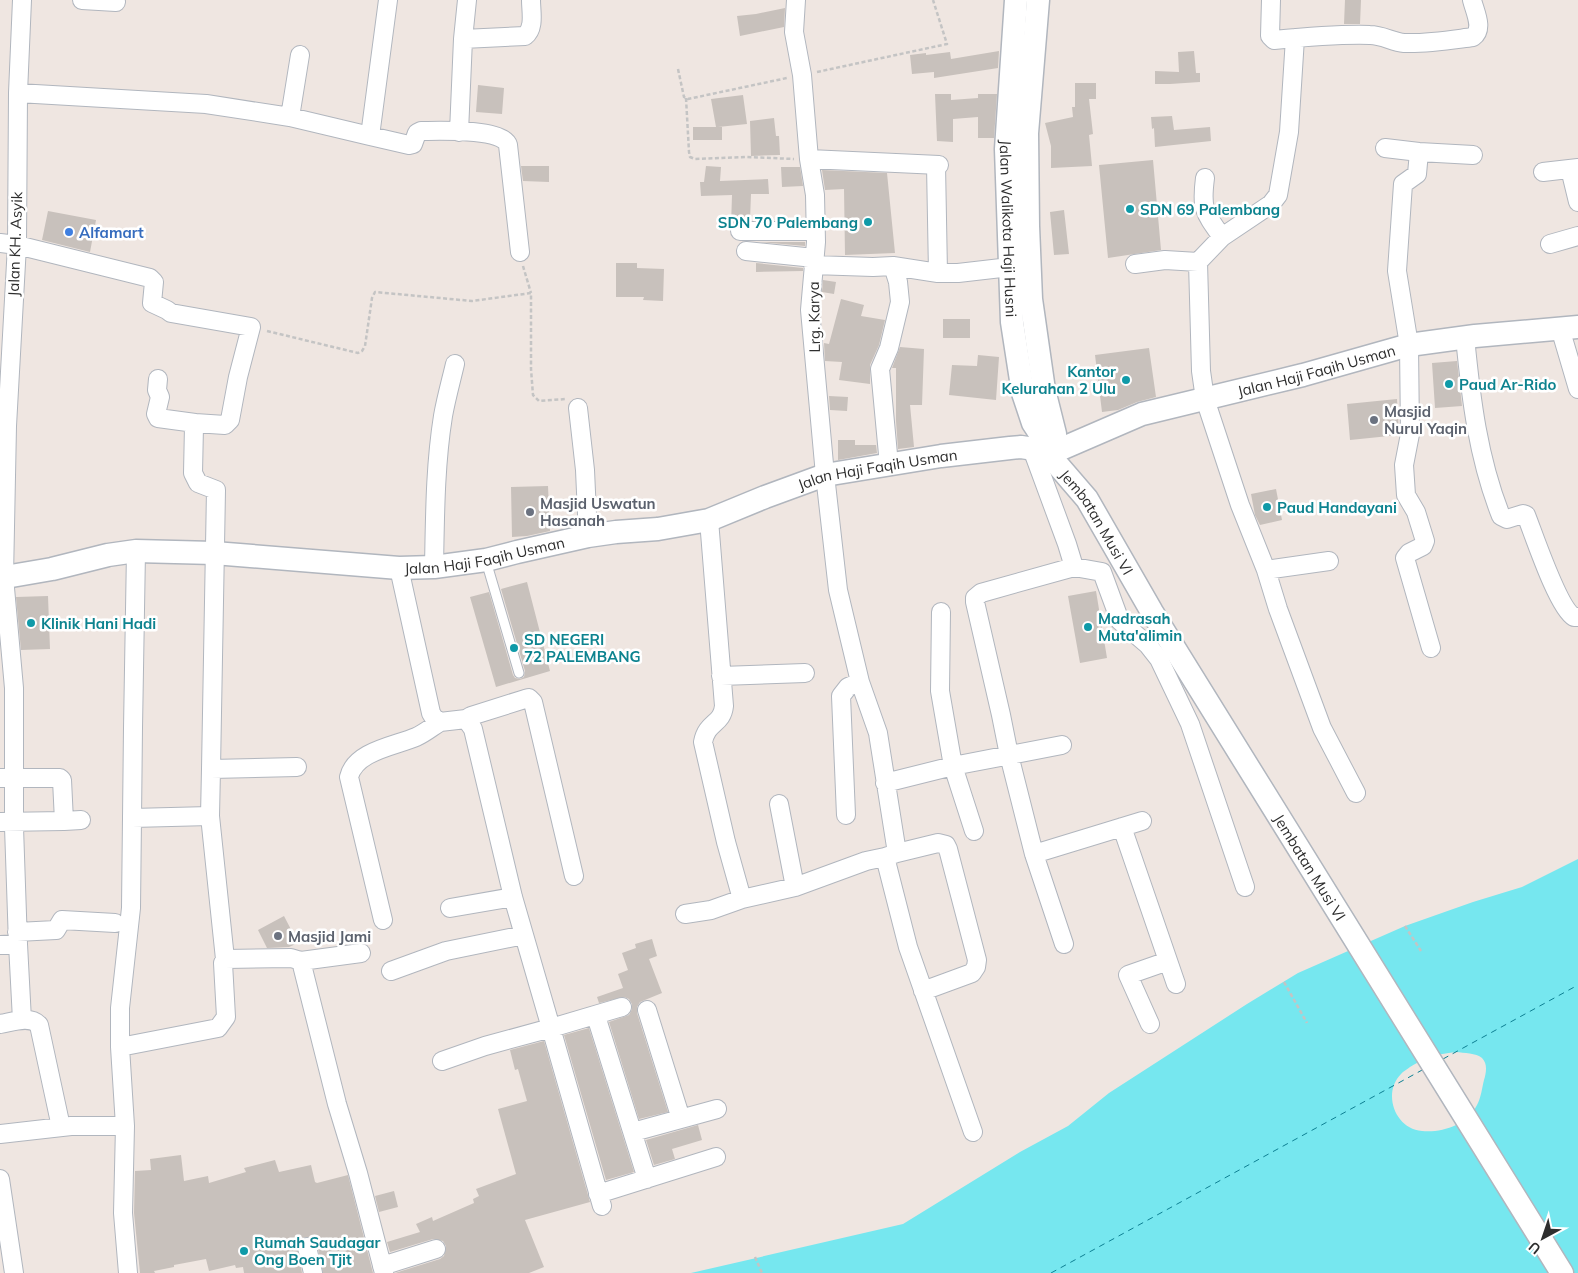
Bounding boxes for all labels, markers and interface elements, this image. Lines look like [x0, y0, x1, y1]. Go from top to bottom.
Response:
street label: Jalan Walikota Haji Husni [996, 140, 1021, 317]
street label: Jalan KH. Asyik [4, 191, 26, 297]
place label: SDN 69 Palembang [1140, 200, 1280, 219]
marker: SDN 69 Palembang [1124, 203, 1136, 215]
place label: SDN 70 Palembang [718, 213, 858, 232]
marker: SDN 70 Palembang [862, 216, 874, 228]
place label: Alfamart [79, 223, 144, 242]
marker: Alfamart [63, 226, 75, 238]
street label: Lrg. Karya [804, 281, 824, 353]
street label: Jalan Haji Faqih Usman [1235, 340, 1397, 400]
place label: Kantor Kelurahan 2 Ulu [1001, 362, 1116, 398]
marker: Kantor Kelurahan 2 Ulu [1120, 374, 1132, 386]
place label: Paud Ar-Rido [1459, 375, 1556, 394]
marker: Paud Ar-Rido [1443, 378, 1455, 390]
place label: Masjid Nurul Yaqin [1384, 402, 1467, 438]
marker: Masjid Nurul Yaqin [1368, 414, 1380, 426]
street label: Jalan Haji Faqih Usman [795, 445, 958, 494]
street label: Jembatan Musi VI [1056, 465, 1138, 578]
place label: Masjid Uswatun Hasanah [540, 494, 656, 530]
place label: Paud Handayani [1277, 498, 1397, 517]
marker: Paud Handayani [1261, 501, 1273, 513]
marker: Masjid Uswatun Hasanah [524, 506, 536, 518]
street label: Jalan Haji Faqih Usman [404, 532, 566, 577]
place label: Madrasah Muta'alimin [1098, 609, 1182, 645]
place label: Klinik Hani Hadi [41, 614, 156, 633]
marker: Klinik Hani Hadi [25, 617, 37, 629]
marker: Madrasah Muta'alimin [1082, 621, 1094, 633]
place label: SD NEGERI 72 PALEMBANG [524, 630, 641, 666]
marker: SD NEGERI 72 PALEMBANG [508, 642, 520, 654]
street label: Jembatan Musi VI [1270, 810, 1350, 924]
place label: Masjid Jami [288, 927, 371, 946]
marker: Masjid Jami [272, 930, 284, 942]
north arrow [1518, 1213, 1568, 1263]
place label: Rumah Saudagar Ong Boen Tjit [254, 1233, 381, 1269]
text: U [1525, 1238, 1544, 1258]
marker: Rumah Saudagar Ong Boen Tjit [238, 1245, 250, 1257]

